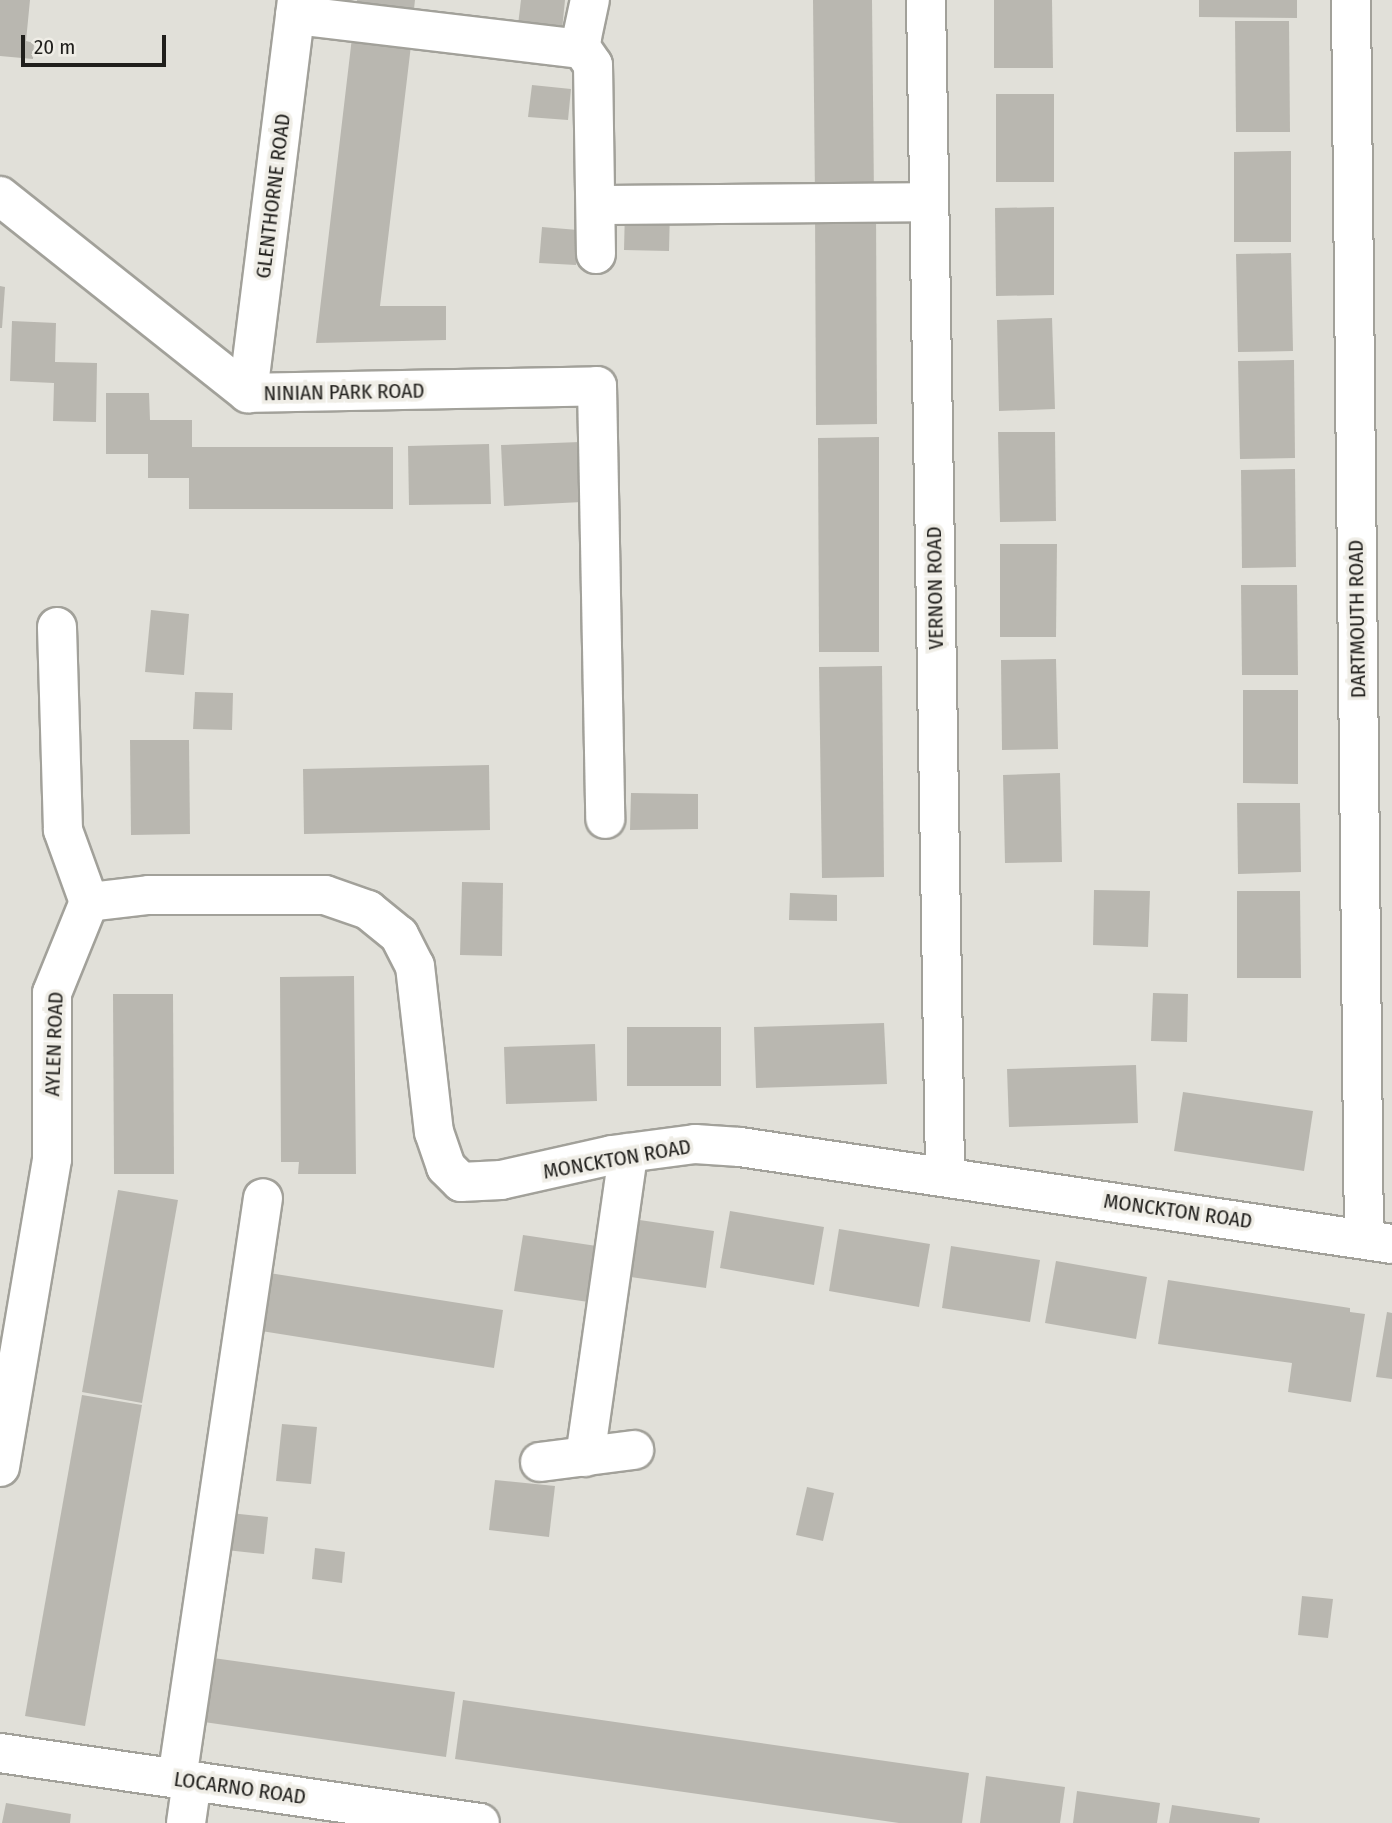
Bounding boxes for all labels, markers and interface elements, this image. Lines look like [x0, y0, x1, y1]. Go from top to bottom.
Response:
scale bar [24, 21, 170, 65]
text: 20 m [34, 34, 75, 60]
street label: GLENTHORNE ROAD [250, 112, 296, 280]
street label: NINIAN PARK ROAD [263, 378, 425, 406]
street label: VERNON ROAD [921, 526, 949, 650]
street label: DARTMOUTH ROAD [1343, 540, 1371, 698]
street label: AYLEN ROAD [40, 991, 68, 1097]
street label: MONCKTON ROAD [541, 1134, 693, 1184]
street label: MONCKTON ROAD [1102, 1188, 1254, 1234]
street label: LOCARNO ROAD [172, 1766, 308, 1810]

